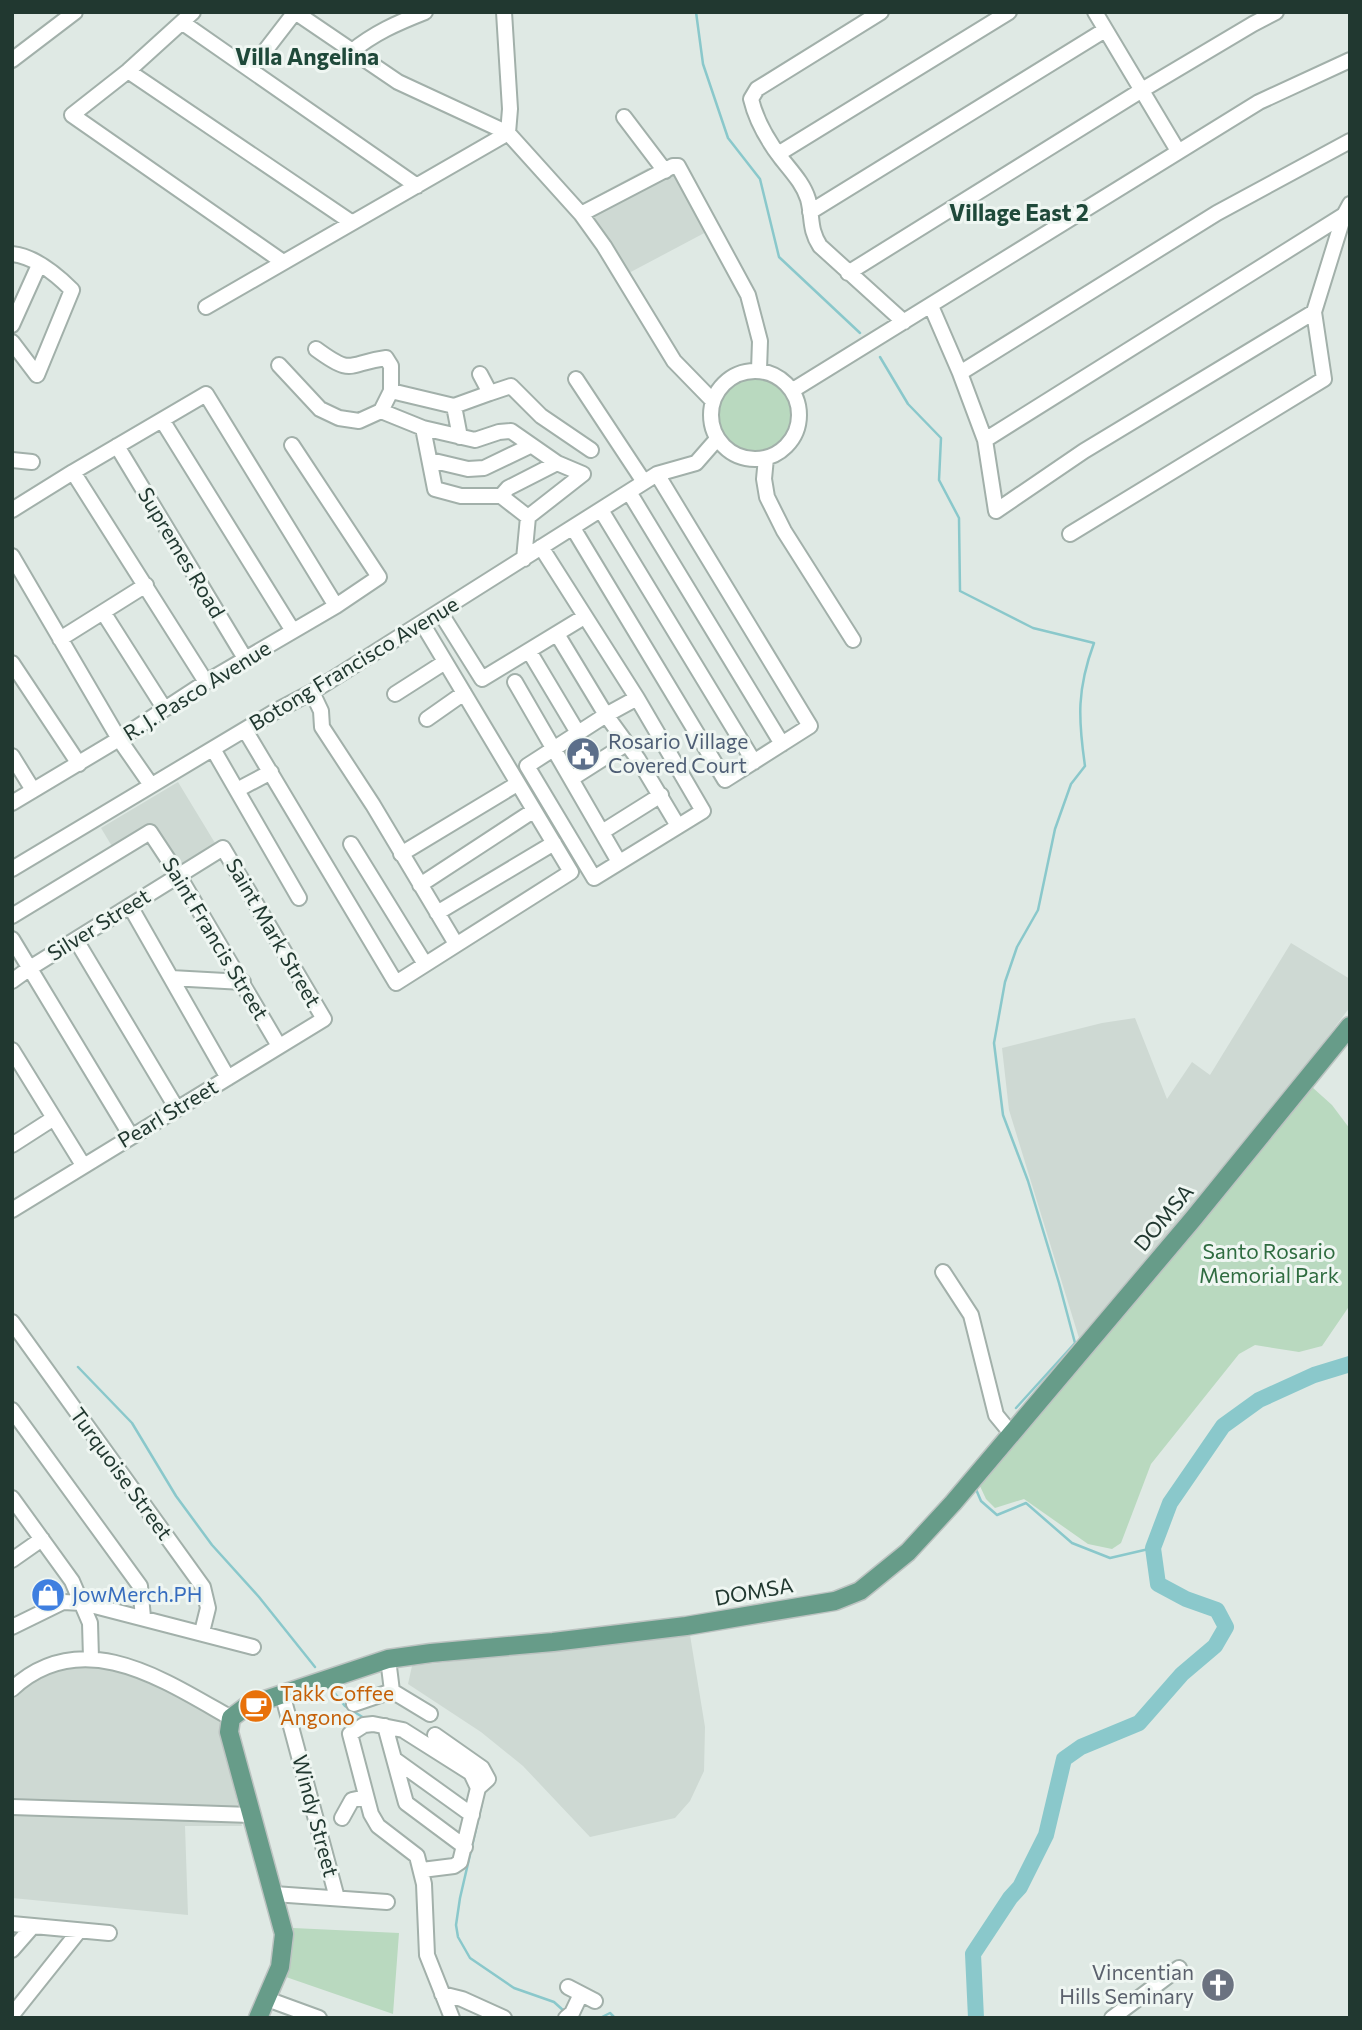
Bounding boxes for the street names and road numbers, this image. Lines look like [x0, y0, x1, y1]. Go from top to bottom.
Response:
street label: Supremes Road [134, 483, 231, 622]
street label: Botong Francisco Avenue [244, 590, 462, 735]
street label: R. J. Pasco Avenue [118, 634, 274, 745]
street label: Saint Francis Street [158, 852, 275, 1024]
street label: Saint Mark Street [222, 854, 327, 1011]
street label: Silver Street [42, 882, 154, 965]
street label: Pearl Street [113, 1073, 222, 1152]
street label: DOMSA [1128, 1179, 1198, 1255]
street label: Turquoise Street [66, 1402, 179, 1544]
street label: DOMSA [713, 1571, 795, 1610]
street label: Windy Street [288, 1752, 345, 1879]

